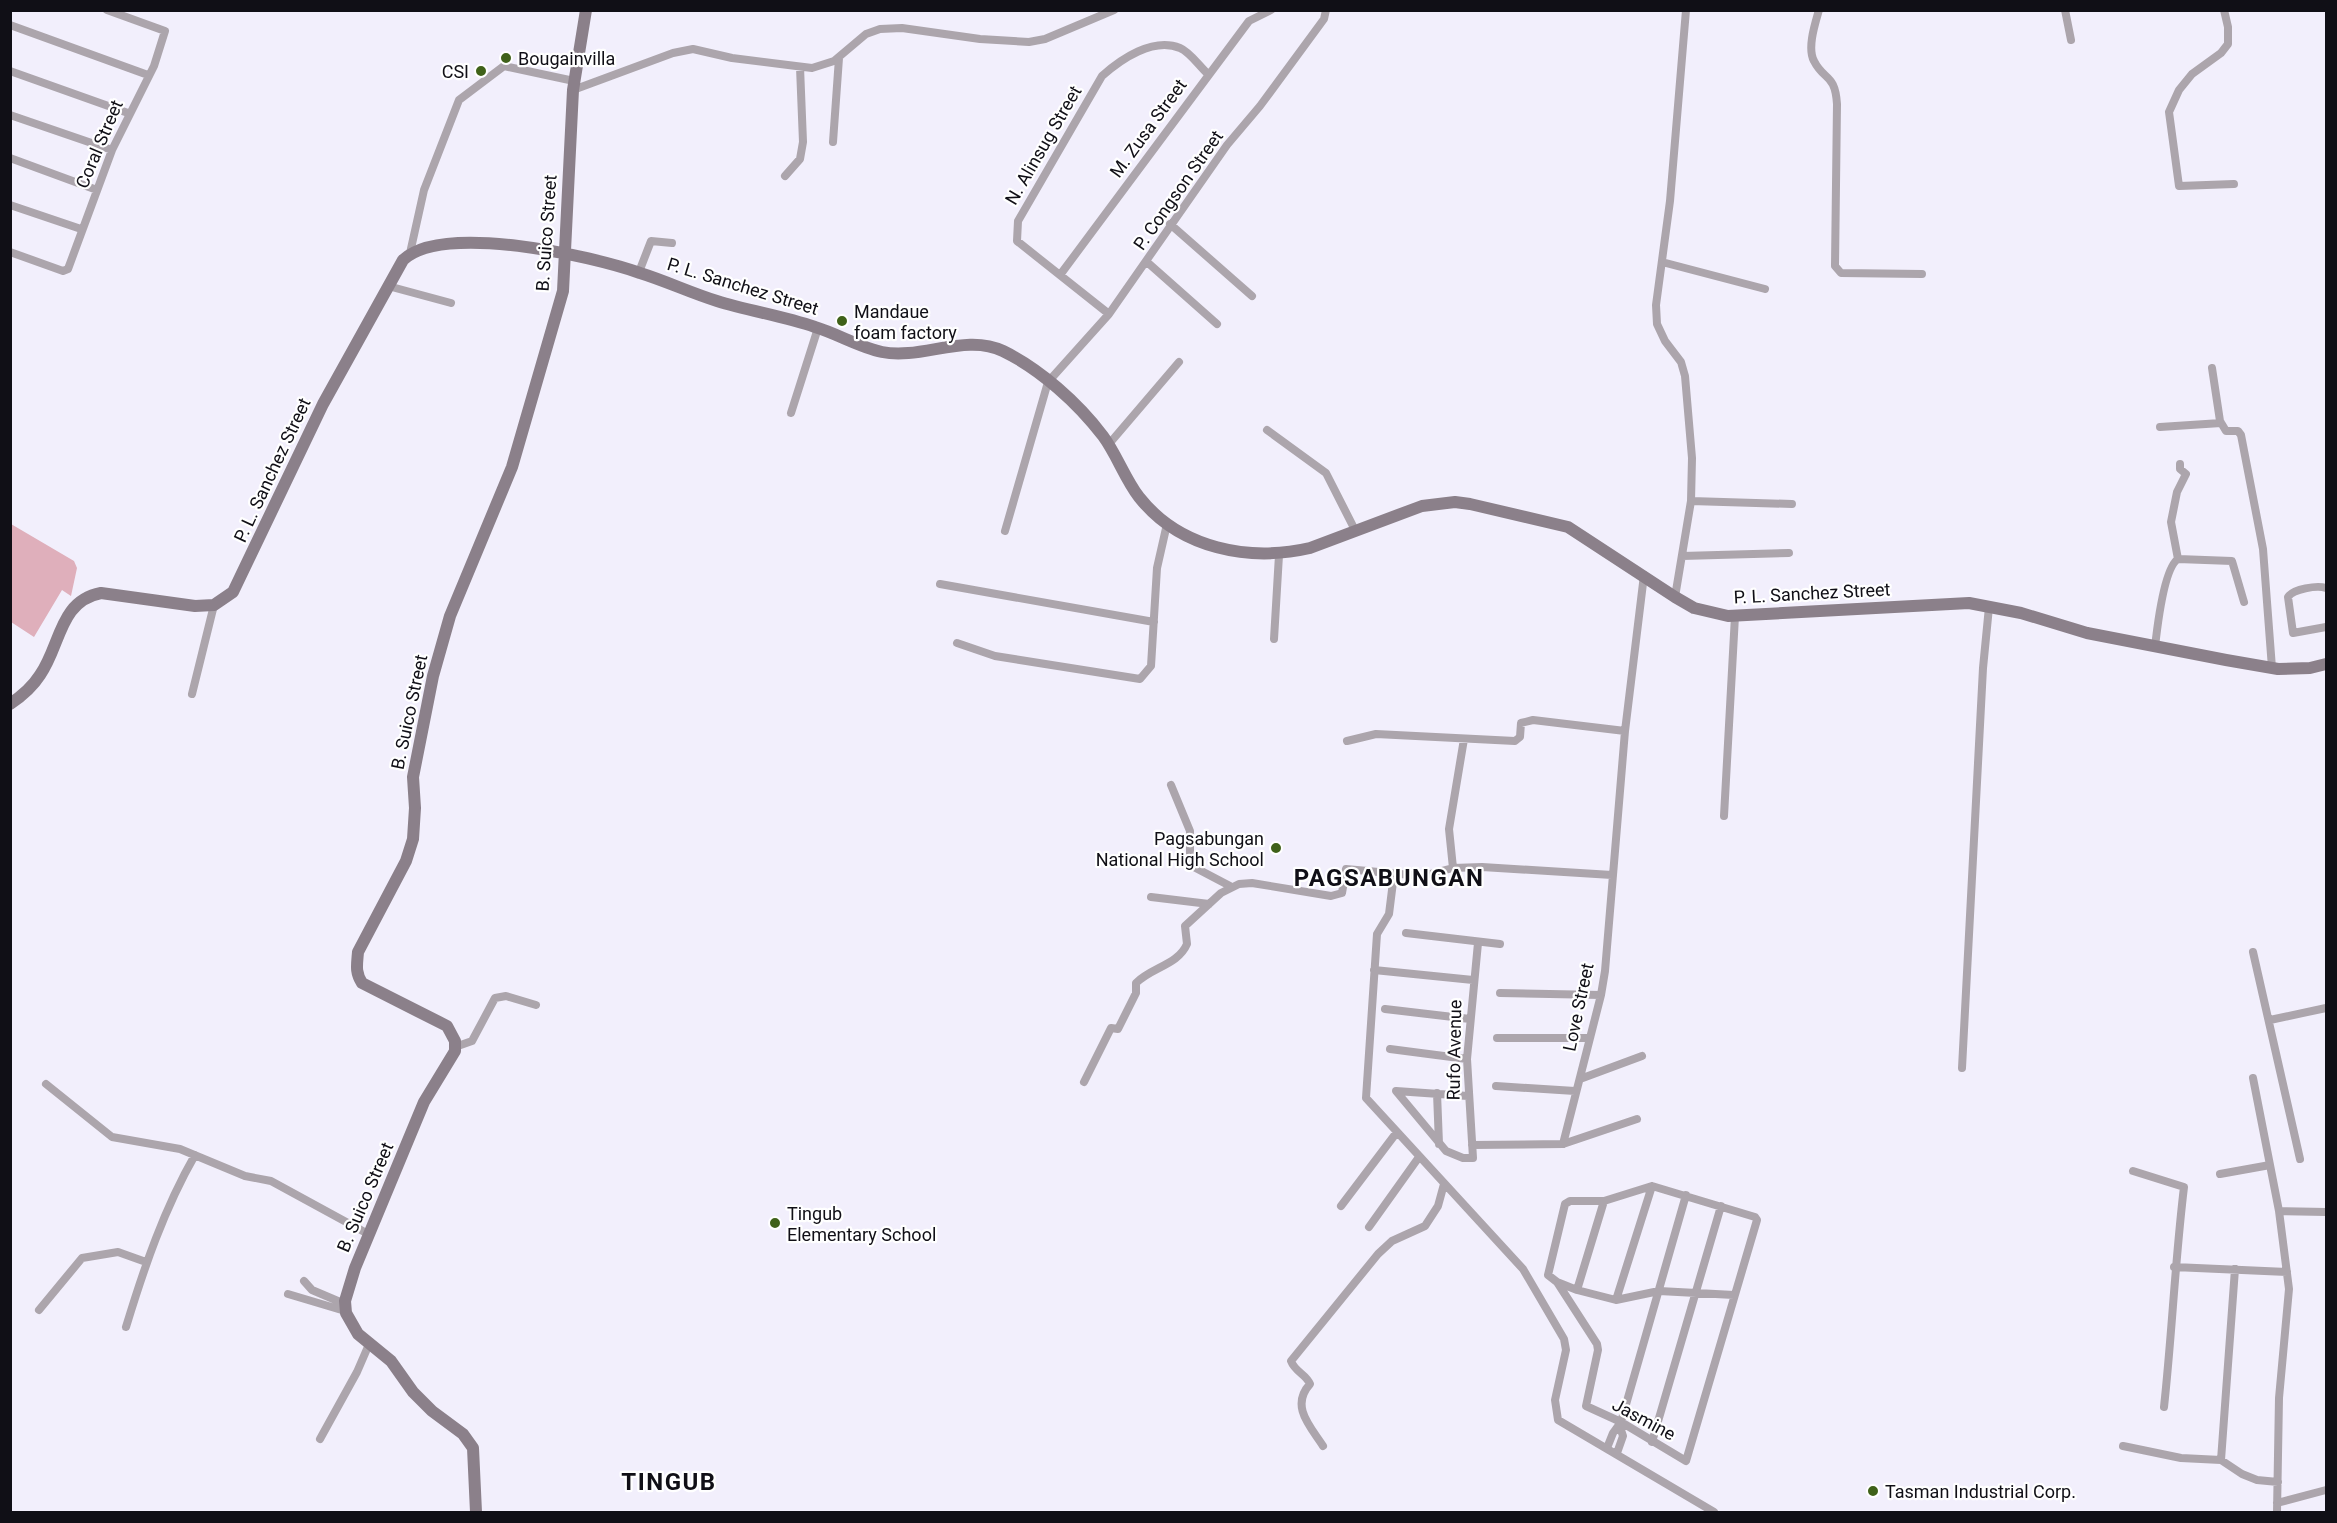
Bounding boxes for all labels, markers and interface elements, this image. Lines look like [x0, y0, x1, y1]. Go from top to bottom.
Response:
place label: Bougainvilla [518, 48, 615, 69]
marker: Bougainvilla [499, 51, 513, 65]
place label: CSI [442, 61, 469, 82]
marker: CSI [474, 64, 488, 78]
street label: M. Zusa Street [1105, 75, 1191, 181]
street label: N. Alinsug Street [1000, 82, 1086, 208]
street label: Coral Street [71, 97, 127, 191]
street label: P. Congson Street [1129, 126, 1227, 254]
street label: B. Suico Street [531, 174, 561, 292]
street label: P. L. Sanchez Street [665, 253, 821, 319]
place label: Mandaue foam factory [854, 301, 957, 343]
marker: Mandaue foam factory [835, 314, 849, 328]
street label: P. L. Sanchez Street [229, 394, 315, 545]
street label: P. L. Sanchez Street [1733, 578, 1891, 608]
street label: B. Suico Street [387, 652, 431, 771]
place label: Pagsabungan National High School [1096, 828, 1264, 870]
marker: Pagsabungan National High School [1269, 841, 1283, 855]
district label: PAGSABUNGAN [1294, 864, 1484, 892]
street label: Love Street [1558, 961, 1598, 1053]
street label: Rufo Avenue [1443, 999, 1465, 1101]
street label: B. Suico Street [332, 1139, 398, 1255]
place label: Tingub Elementary School [787, 1203, 936, 1245]
marker: Tingub Elementary School [768, 1216, 782, 1230]
street label: Jasmine [1609, 1394, 1679, 1444]
district label: TINGUB [621, 1468, 717, 1496]
place label: Tasman Industrial Corp. [1885, 1481, 2076, 1502]
marker: Tasman Industrial Corp. [1866, 1484, 1880, 1498]

